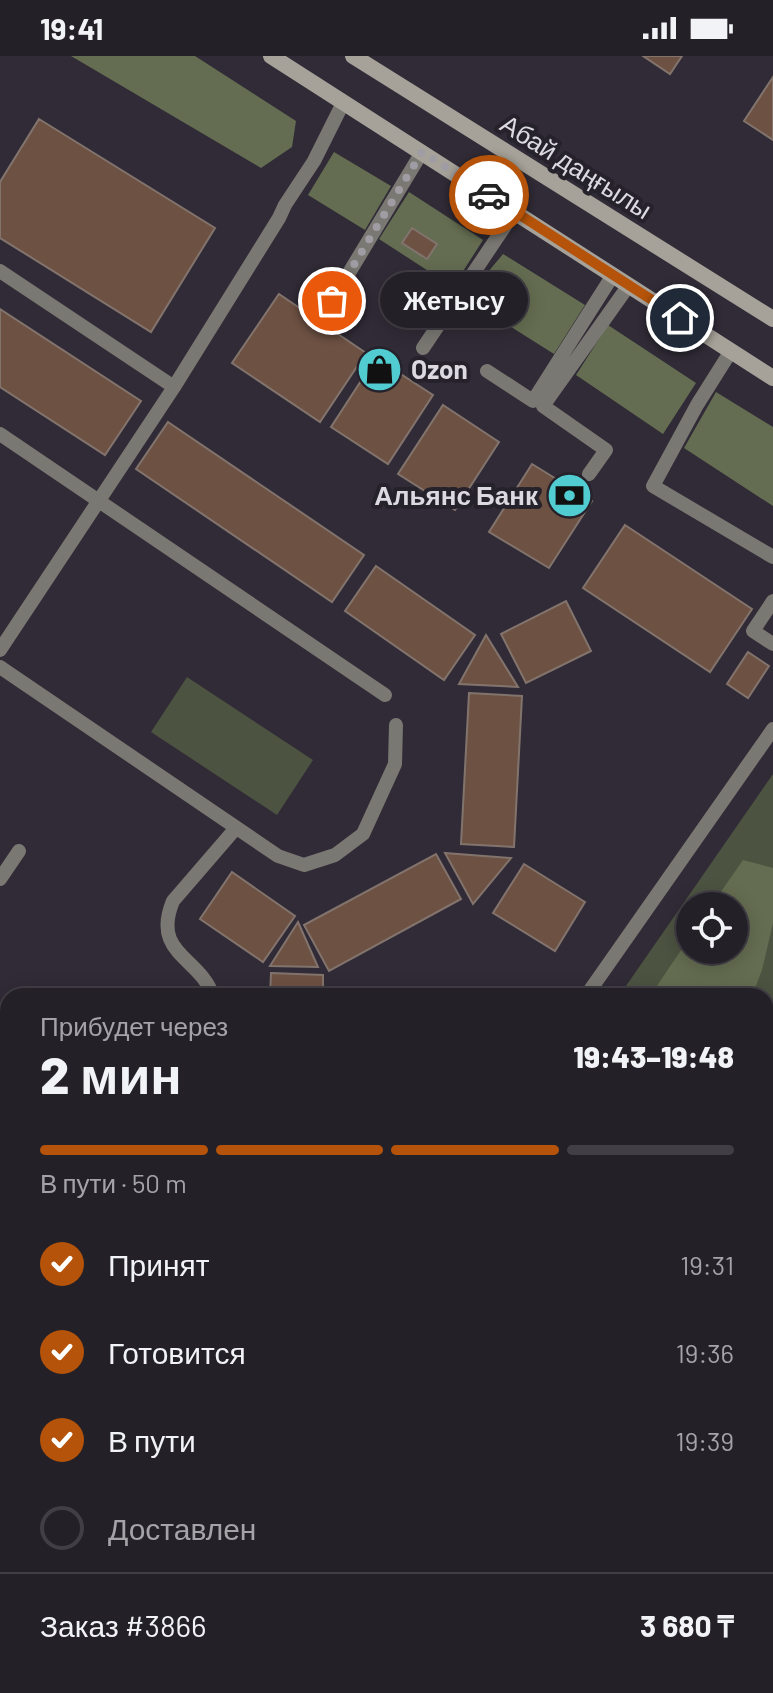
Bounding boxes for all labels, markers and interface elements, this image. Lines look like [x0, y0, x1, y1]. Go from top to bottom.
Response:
text: 19:41 [40, 10, 103, 46]
street label: Абай даңғылы [496, 107, 658, 224]
courier [449, 155, 529, 235]
icon: car [467, 173, 511, 217]
pin [298, 267, 366, 335]
callout: Жетысу [380, 273, 528, 329]
icon: bag [310, 279, 354, 323]
text: Жетысу [403, 284, 505, 315]
pin [646, 284, 714, 352]
icon: home [658, 296, 702, 340]
shop icon: Ozon [356, 346, 404, 394]
place label: Ozon [411, 353, 468, 384]
bank icon: Альянс Банк [545, 472, 593, 520]
place label: Альянс Банк [374, 479, 539, 510]
map controls [676, 892, 748, 964]
button: locate [676, 892, 748, 964]
text: Прибудет через [40, 1010, 228, 1041]
text: 19:43–19:48 [573, 1038, 734, 1074]
text: 2 мин [40, 1042, 182, 1104]
text: В пути · 50 m [40, 1167, 187, 1198]
icon: check [40, 1242, 84, 1286]
text: Принят [108, 1246, 210, 1282]
text: 19:31 [680, 1249, 734, 1280]
icon: check [40, 1330, 84, 1374]
text: Готовится [108, 1334, 246, 1370]
text: 19:36 [676, 1337, 734, 1368]
icon: check [40, 1418, 84, 1462]
text: В пути [108, 1422, 196, 1458]
text: 19:39 [676, 1425, 734, 1456]
text: Доставлен [108, 1510, 256, 1546]
text: Заказ #3866 [40, 1607, 206, 1643]
text: 3 680 ₸ [640, 1607, 734, 1643]

